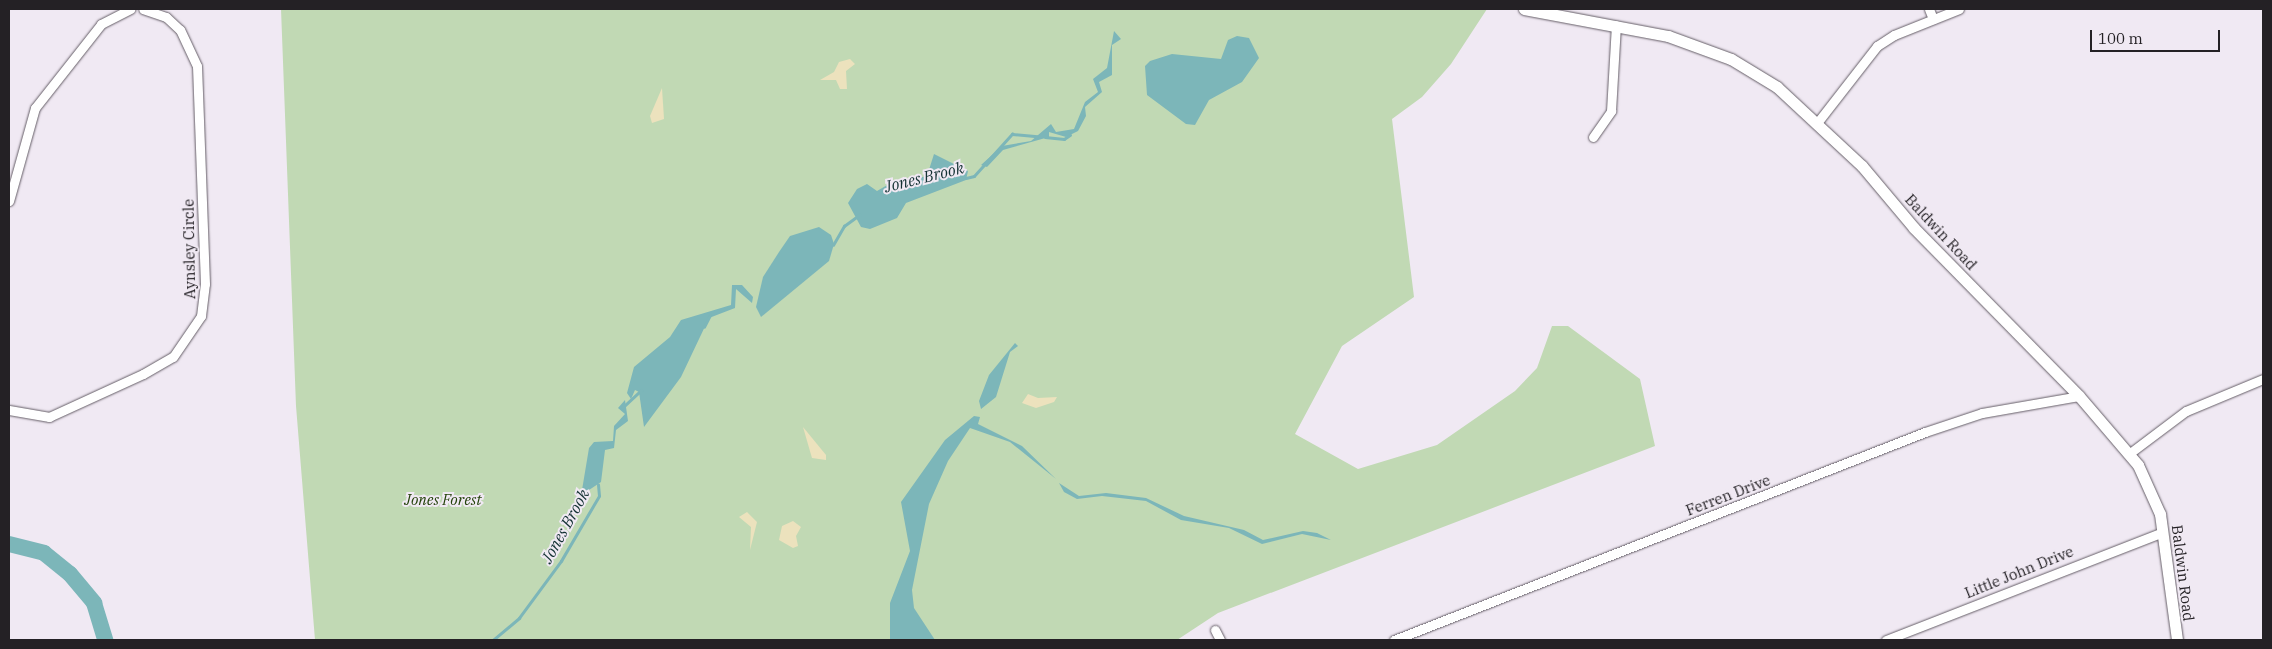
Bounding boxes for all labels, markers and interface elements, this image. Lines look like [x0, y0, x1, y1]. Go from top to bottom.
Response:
scale bar [2092, 20, 2222, 52]
text: 100 m [2098, 29, 2143, 48]
water label: Jones Brook [882, 158, 966, 196]
street label: Baldwin Road [1901, 190, 1981, 274]
street label: Aynsley Circle [179, 199, 199, 299]
street label: Ferren Drive [1683, 471, 1773, 519]
water label: Jones Brook [537, 486, 593, 566]
park label: Jones Forest [404, 491, 482, 509]
street label: Baldwin Road [2168, 524, 2198, 622]
street label: Little John Drive [1962, 542, 2076, 602]

